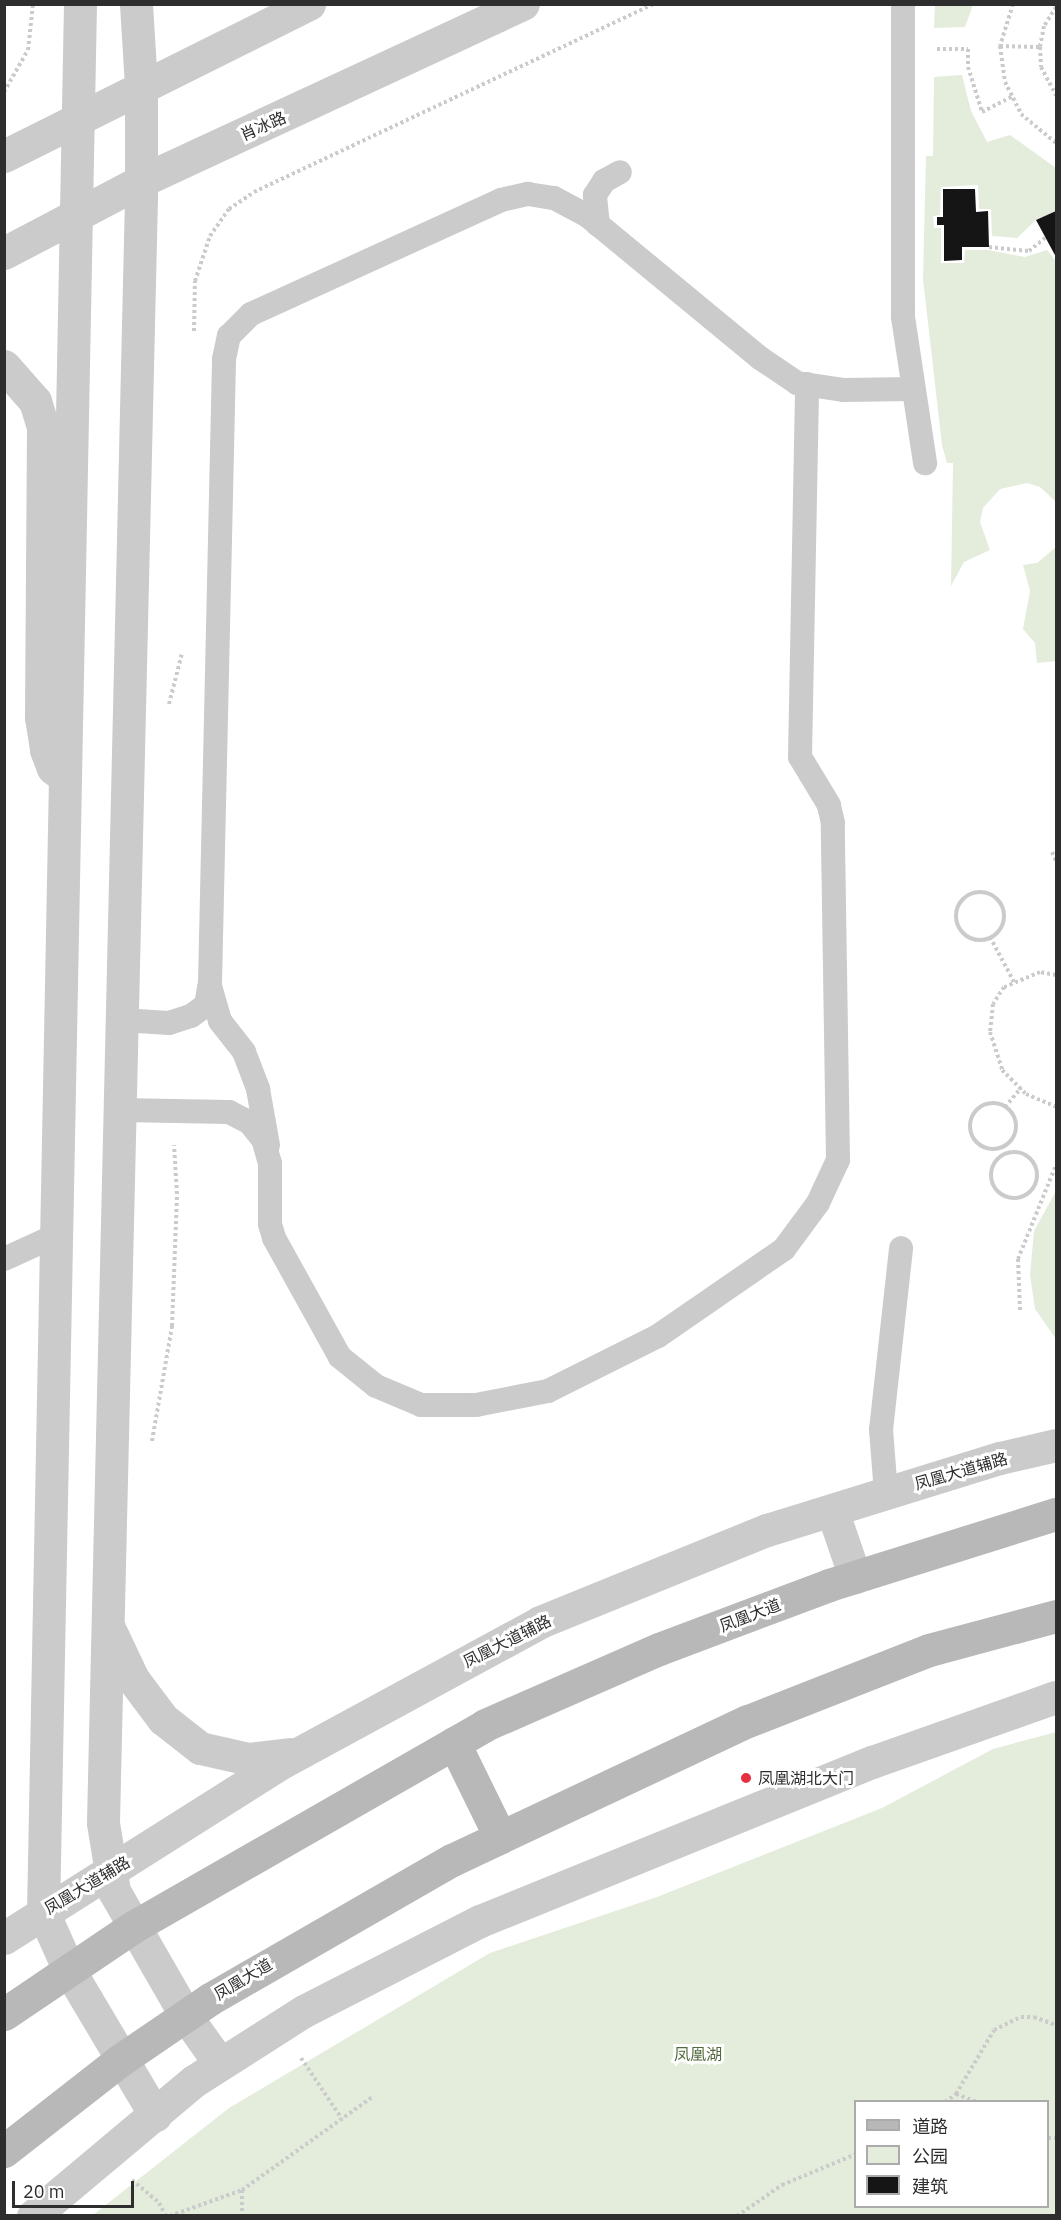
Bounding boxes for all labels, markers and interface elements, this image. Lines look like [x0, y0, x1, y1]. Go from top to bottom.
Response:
street label: 肖冰路 [237, 107, 289, 145]
street label: 凤凰大道辅路 [912, 1449, 1010, 1493]
street label: 凤凰大道 [717, 1595, 783, 1635]
street label: 凤凰大道辅路 [460, 1611, 554, 1671]
place label: 凤凰湖北大门 [758, 1768, 854, 1788]
marker: 凤凰湖北大门 [739, 1771, 753, 1785]
street label: 凤凰大道辅路 [41, 1852, 133, 1918]
street label: 凤凰大道 [211, 1954, 275, 2004]
park label: 凤凰湖 [674, 2044, 722, 2064]
legend [854, 2100, 1049, 2208]
text: 道路 [912, 2115, 948, 2138]
text: 公园 [912, 2145, 948, 2168]
scale bar [15, 2169, 136, 2207]
text: 建筑 [912, 2175, 948, 2198]
text: 20 m [23, 2180, 65, 2203]

